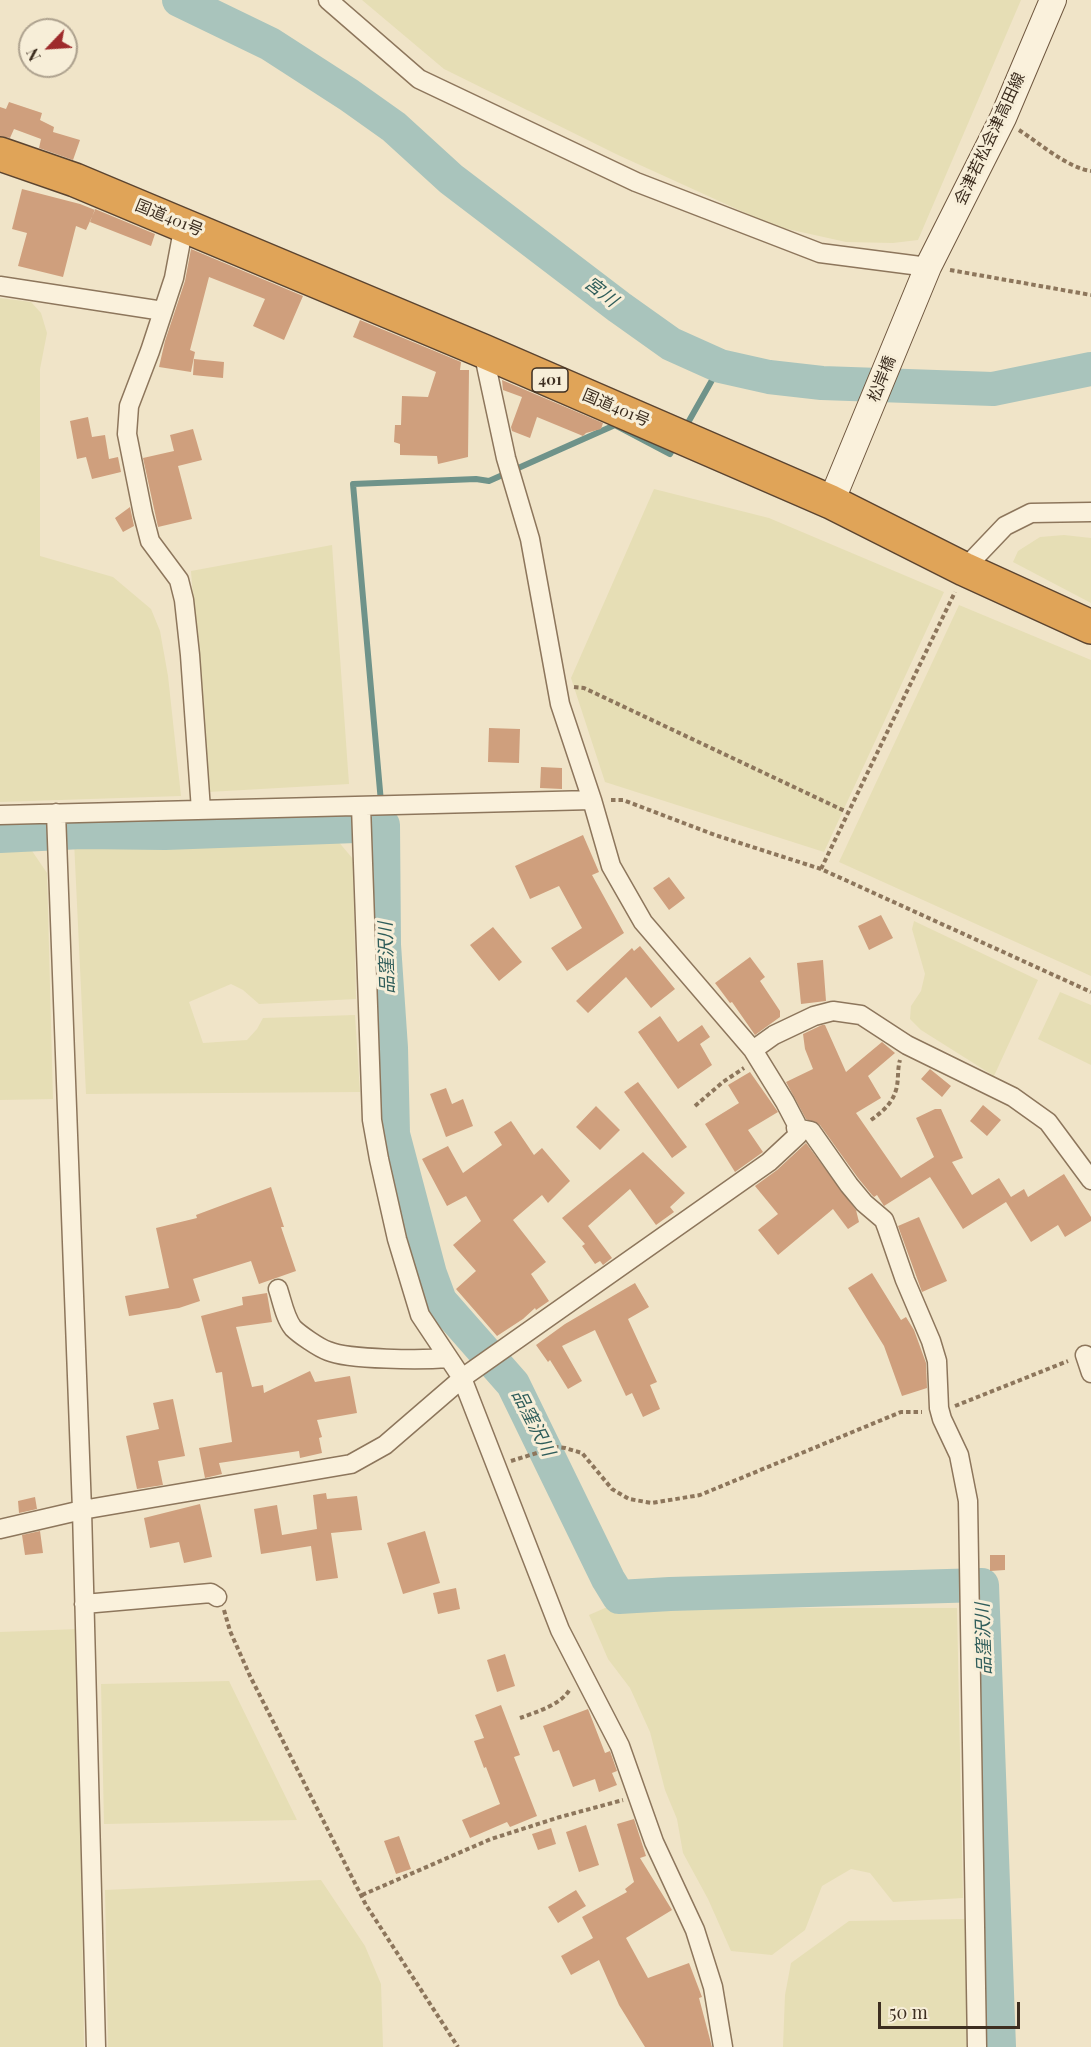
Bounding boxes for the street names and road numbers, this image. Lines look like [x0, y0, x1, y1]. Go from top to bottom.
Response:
street label: 会津若松会津高田線 [951, 70, 1029, 208]
street label: 国道401号 [132, 196, 206, 240]
street label: 松岸橋 [864, 353, 900, 405]
road number: 401 [532, 368, 568, 392]
street label: 国道401号 [579, 385, 653, 431]

